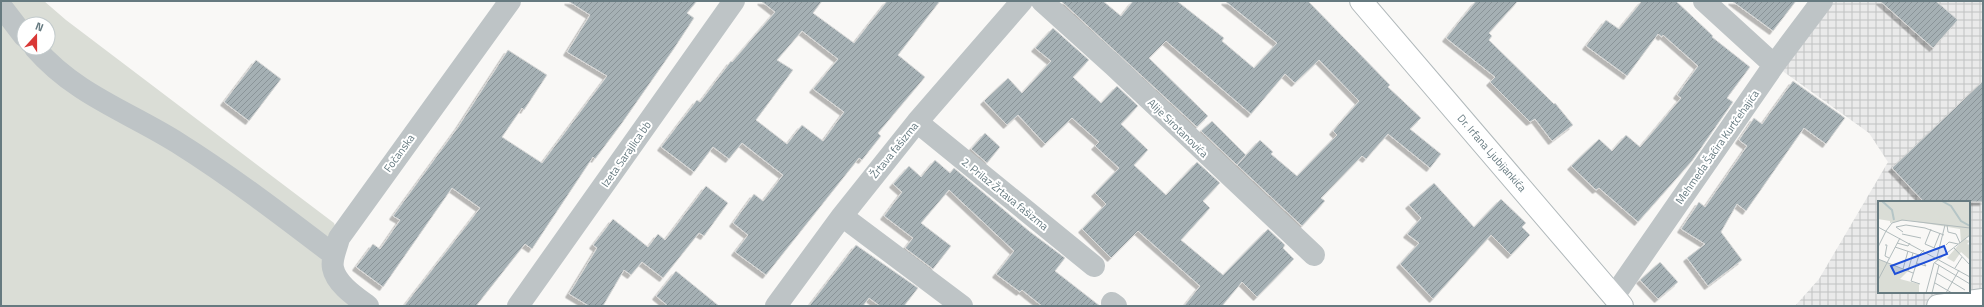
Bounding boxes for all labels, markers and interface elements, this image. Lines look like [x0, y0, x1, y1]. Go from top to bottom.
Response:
north arrow [16, 16, 56, 56]
text: N [33, 18, 46, 35]
street label: Mehmeda Šaćira Kurtćehajića [1671, 86, 1763, 207]
street label: Alije Sirotanovića [1144, 95, 1212, 161]
street label: Dr. Irfana Ljubijankića [1454, 111, 1531, 196]
street label: Izeta Sarajlica bb [597, 118, 655, 190]
street label: Žrtava fašizma [866, 118, 922, 182]
street label: Fočanska [380, 130, 419, 175]
street label: 2. Prilaz Žrtava fašizma [958, 154, 1052, 234]
inset map [1878, 201, 1970, 293]

